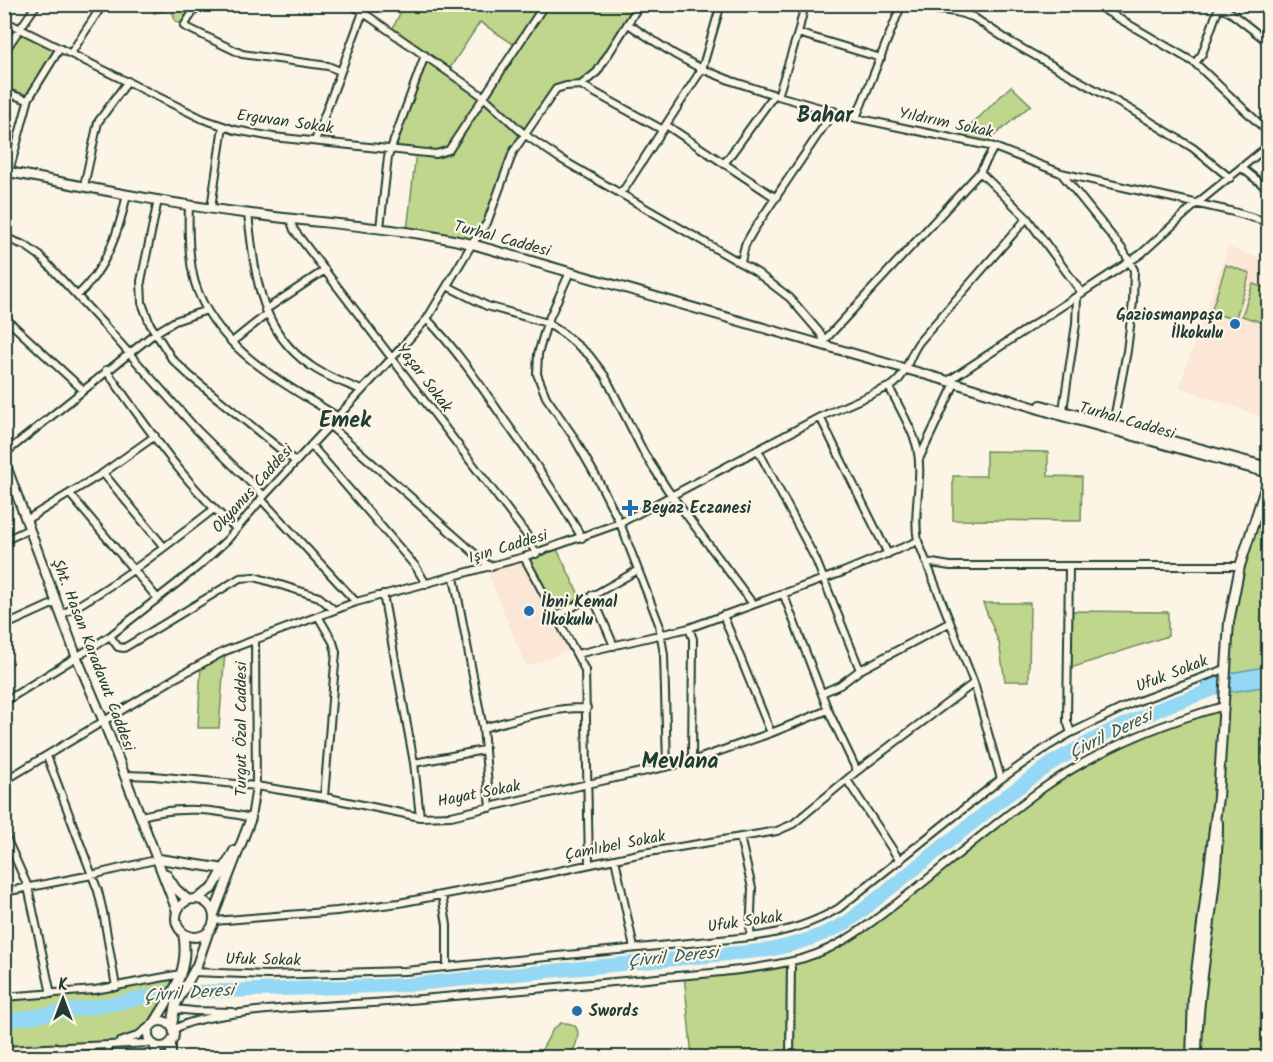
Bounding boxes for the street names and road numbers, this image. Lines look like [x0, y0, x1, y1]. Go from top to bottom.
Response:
street label: Yıldırım Sokak [896, 101, 996, 145]
street label: Erguvan Sokak [235, 103, 335, 141]
street label: Turhal Caddesi [451, 214, 554, 264]
street label: Yaşar Sokak [390, 338, 459, 418]
street label: Turhal Caddesi [1076, 395, 1179, 447]
street label: Okyanus Caddesi [206, 438, 301, 539]
street label: Işın Caddesi [465, 523, 552, 571]
street label: Şht. Hasan Karadavut Caddesi [45, 555, 142, 756]
street label: Ufuk Sokak [1132, 649, 1212, 699]
street label: Turgut Özal Caddesi [229, 660, 254, 797]
street label: Hayat Sokak [435, 774, 523, 814]
street label: Çamlıbel Sokak [562, 824, 668, 868]
street label: Ufuk Sokak [706, 904, 785, 940]
street label: Ufuk Sokak [225, 947, 301, 973]

